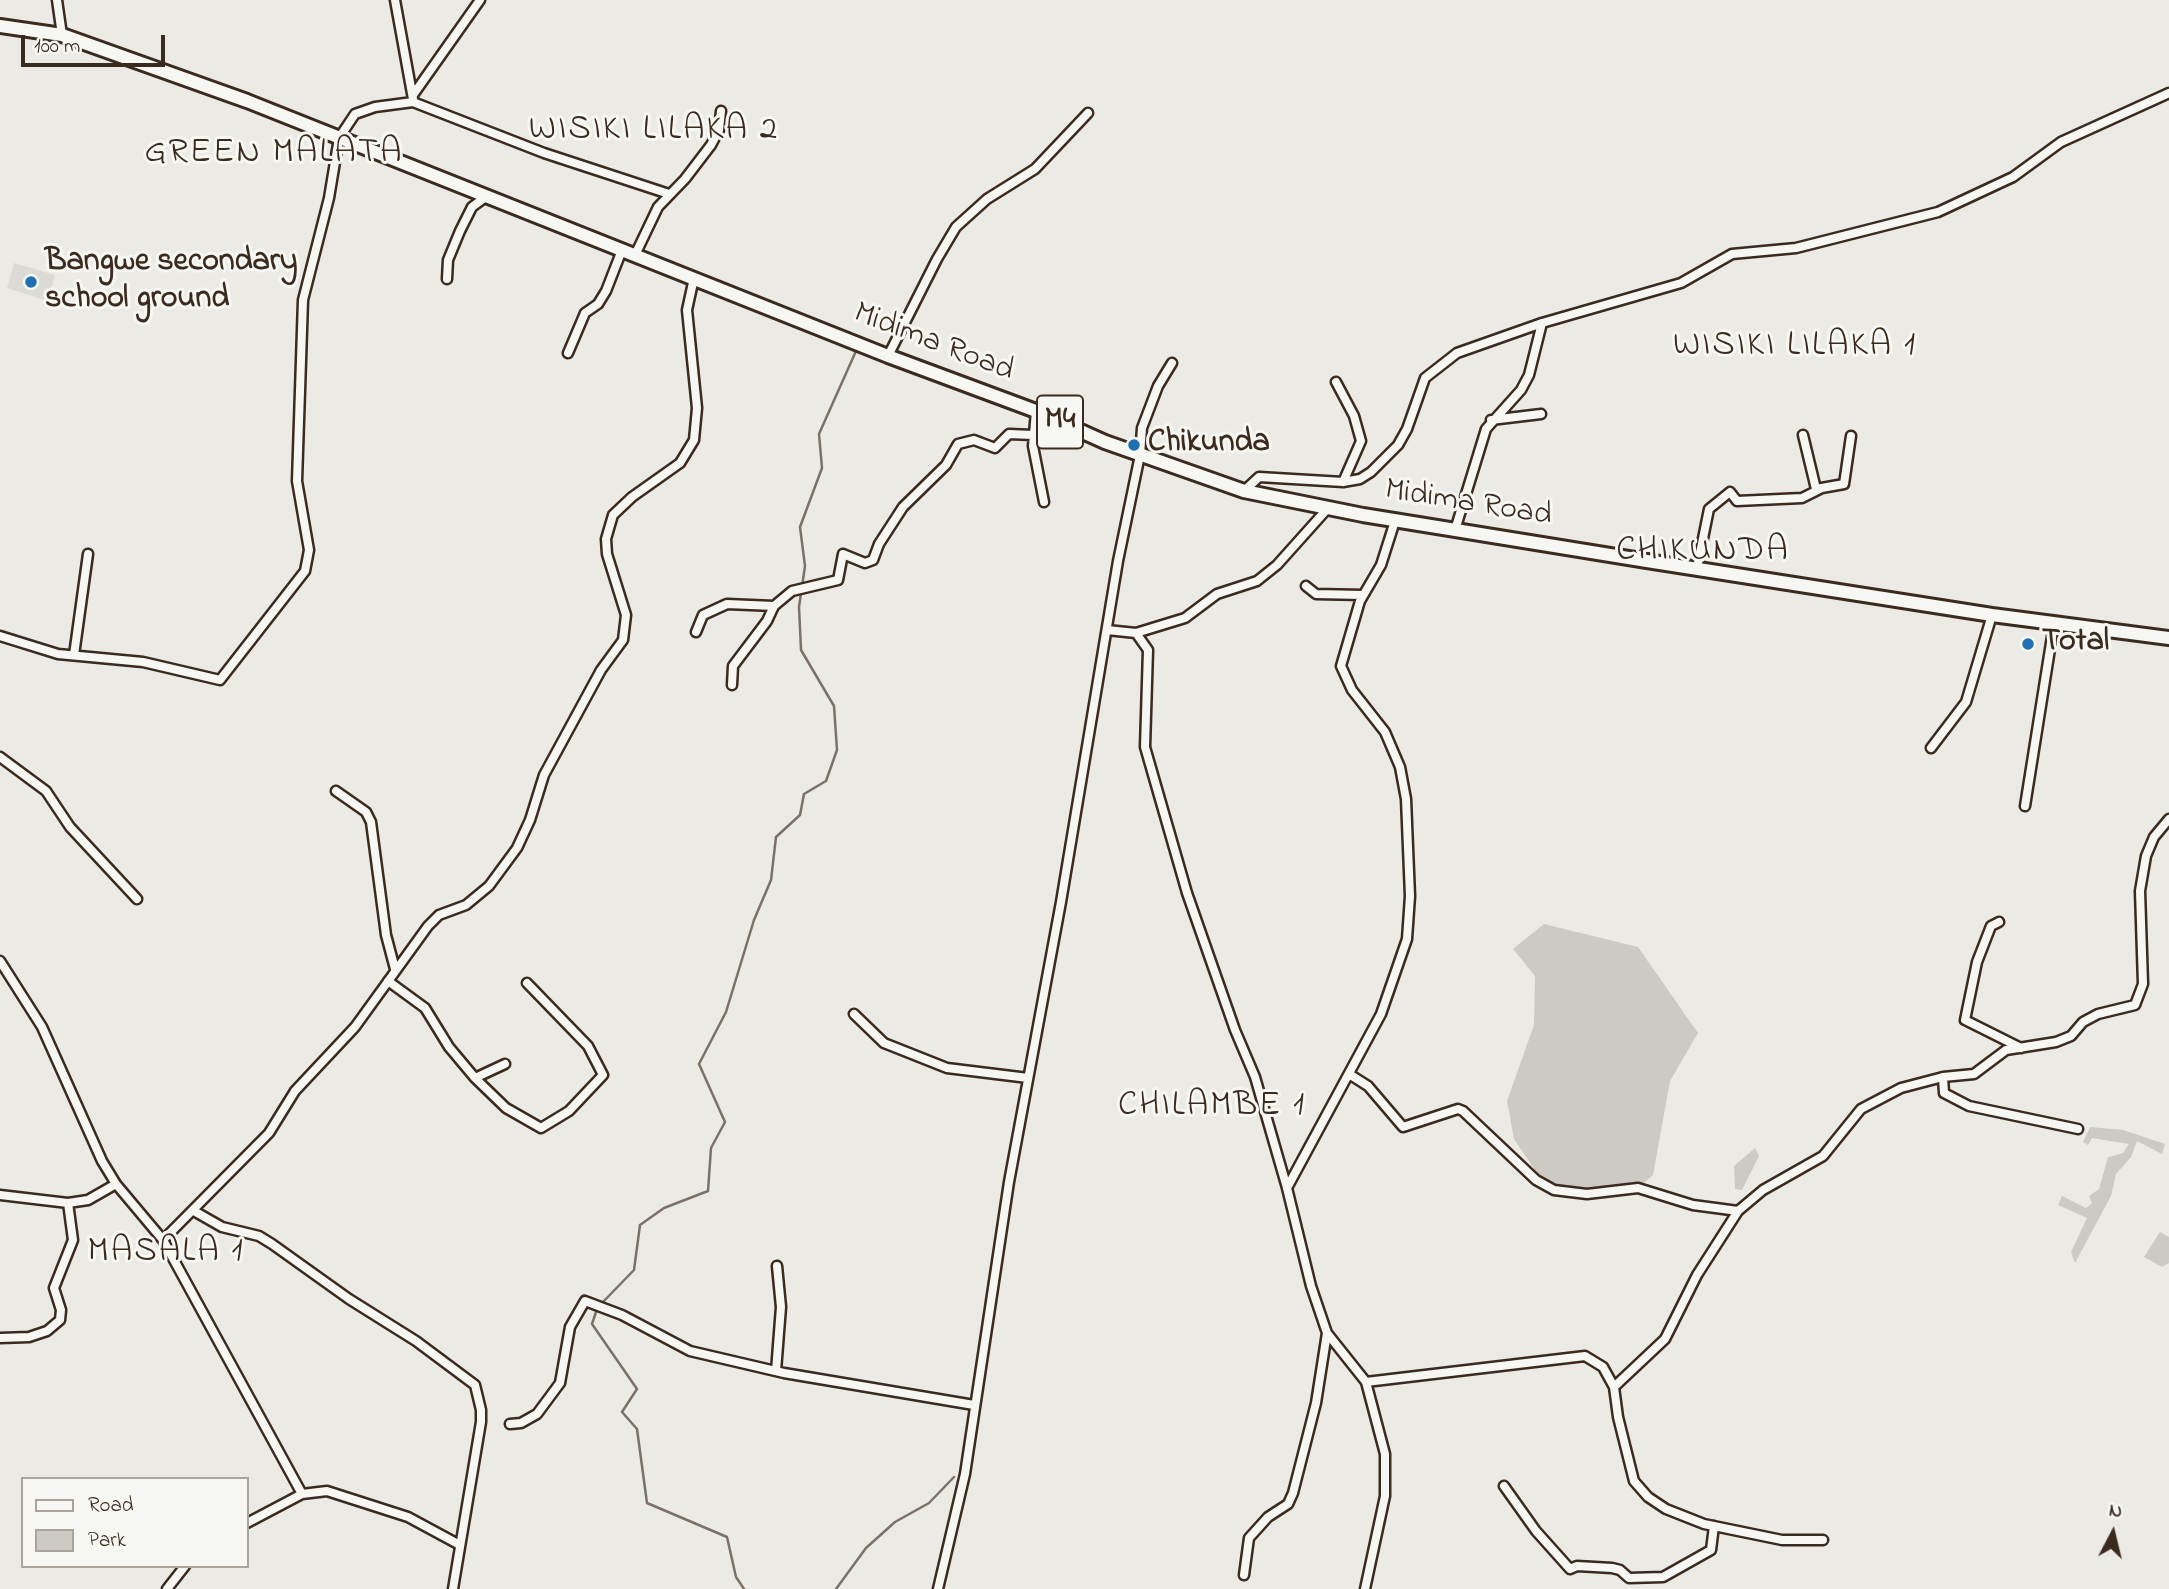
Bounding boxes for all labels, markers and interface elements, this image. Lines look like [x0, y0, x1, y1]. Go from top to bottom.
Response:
scale bar [24, 21, 168, 65]
text: 100 m [34, 32, 80, 62]
district label: WISIKI LILAKA 2 [531, 111, 777, 153]
district label: GREEN MALATA [146, 134, 402, 176]
place label: Bangwe secondary school ground [45, 245, 298, 320]
marker: Bangwe secondary school ground [23, 274, 39, 290]
street label: Midima Road [847, 296, 1019, 392]
district label: WISIKI LILAKA 1 [1675, 327, 1915, 369]
road number: M4 [1037, 396, 1083, 448]
place label: Chikunda [1148, 426, 1270, 464]
marker: Chikunda [1126, 437, 1142, 453]
street label: Midima Road [1382, 473, 1554, 537]
district label: CHIKUNDA [1617, 532, 1789, 574]
place label: Total [2042, 625, 2109, 663]
marker: Total [2020, 636, 2036, 652]
district label: CHILAMBE 1 [1119, 1087, 1305, 1129]
district label: MASALA 1 [88, 1233, 244, 1275]
legend [21, 1477, 248, 1568]
text: Road [88, 1491, 134, 1521]
text: N [2108, 1497, 2124, 1526]
north arrow [2078, 1498, 2148, 1568]
text: Park [88, 1526, 126, 1556]

